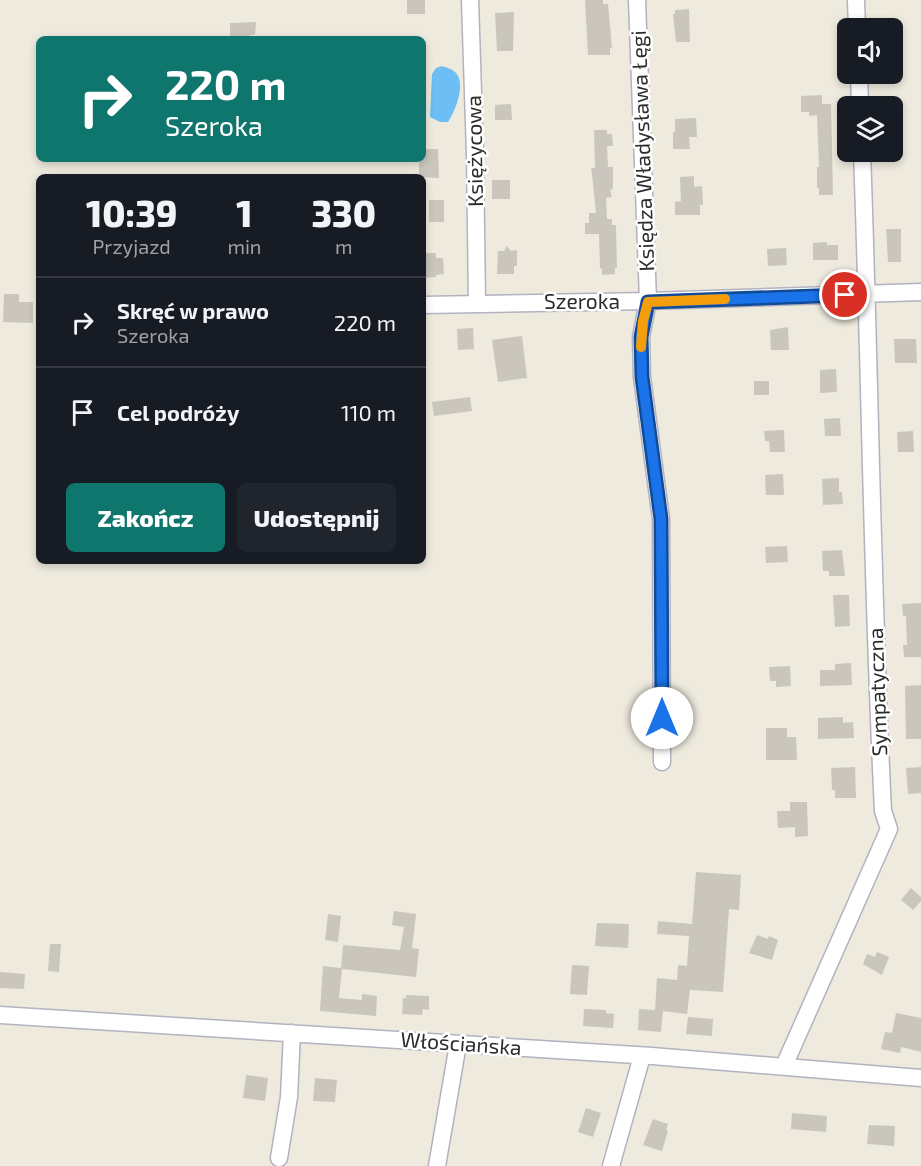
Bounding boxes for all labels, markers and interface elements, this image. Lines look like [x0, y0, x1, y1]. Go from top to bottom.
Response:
map controls [837, 18, 903, 162]
button: sound [837, 18, 903, 84]
street label: Księdza Władysława Łęgi [625, 30, 658, 272]
text: 220 m [165, 58, 286, 108]
icon: right [66, 60, 144, 138]
street label: Księżycowa [460, 95, 487, 207]
button: layers [837, 96, 903, 162]
text: Szeroka [165, 109, 263, 141]
text: 10:39 [86, 191, 177, 234]
text: 1 [236, 191, 253, 234]
text: 330 [311, 191, 376, 234]
text: Przyjazd [93, 234, 171, 258]
text: min [227, 234, 261, 258]
text: m [335, 234, 353, 258]
pin [819, 269, 870, 320]
icon: arrive [828, 278, 861, 311]
street label: Szeroka [544, 288, 620, 313]
text: Skręć w prawo [117, 297, 269, 323]
icon: right [66, 306, 99, 339]
text: 220 m [334, 309, 396, 335]
text: Szeroka [117, 323, 189, 347]
icon: arrive [66, 396, 99, 429]
text: Cel podróży [117, 399, 239, 425]
text: 110 m [341, 399, 396, 425]
button: Zakończ [66, 483, 225, 552]
button: Udostępnij [237, 483, 396, 552]
street label: Sympatyczna [862, 627, 891, 757]
position arrow [630, 686, 694, 750]
street label: Włościańska [400, 1026, 523, 1059]

